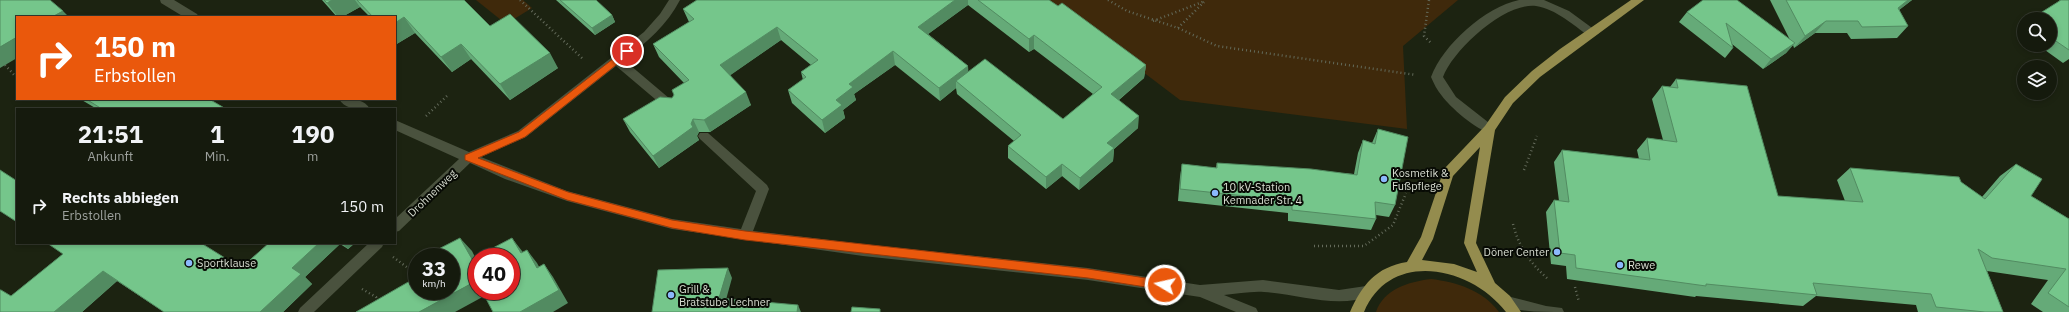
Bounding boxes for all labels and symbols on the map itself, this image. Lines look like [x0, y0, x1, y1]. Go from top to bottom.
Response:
pin [610, 34, 644, 68]
street label: Drohnenweg [405, 166, 459, 220]
place label: Kosmetik & Fußpflege [1392, 166, 1449, 193]
marker: Kosmetik & Fußpflege [1379, 174, 1389, 184]
place label: 10 kV-Station Kemnader Str. 4 [1223, 180, 1303, 207]
marker: 10 kV-Station Kemnader Str. 4 [1210, 188, 1220, 198]
place label: Döner Center [1484, 245, 1549, 259]
marker: Döner Center [1552, 247, 1562, 257]
speed limit sign: 40 [468, 248, 520, 300]
place label: Sportklause [197, 256, 256, 270]
marker: Sportklause [184, 258, 194, 268]
place label: Rewe [1628, 258, 1655, 272]
marker: Rewe [1615, 260, 1625, 270]
position arrow [1144, 264, 1186, 306]
place label: Grill & Bratstube Lechner [679, 282, 770, 309]
marker: Grill & Bratstube Lechner [666, 290, 676, 300]

